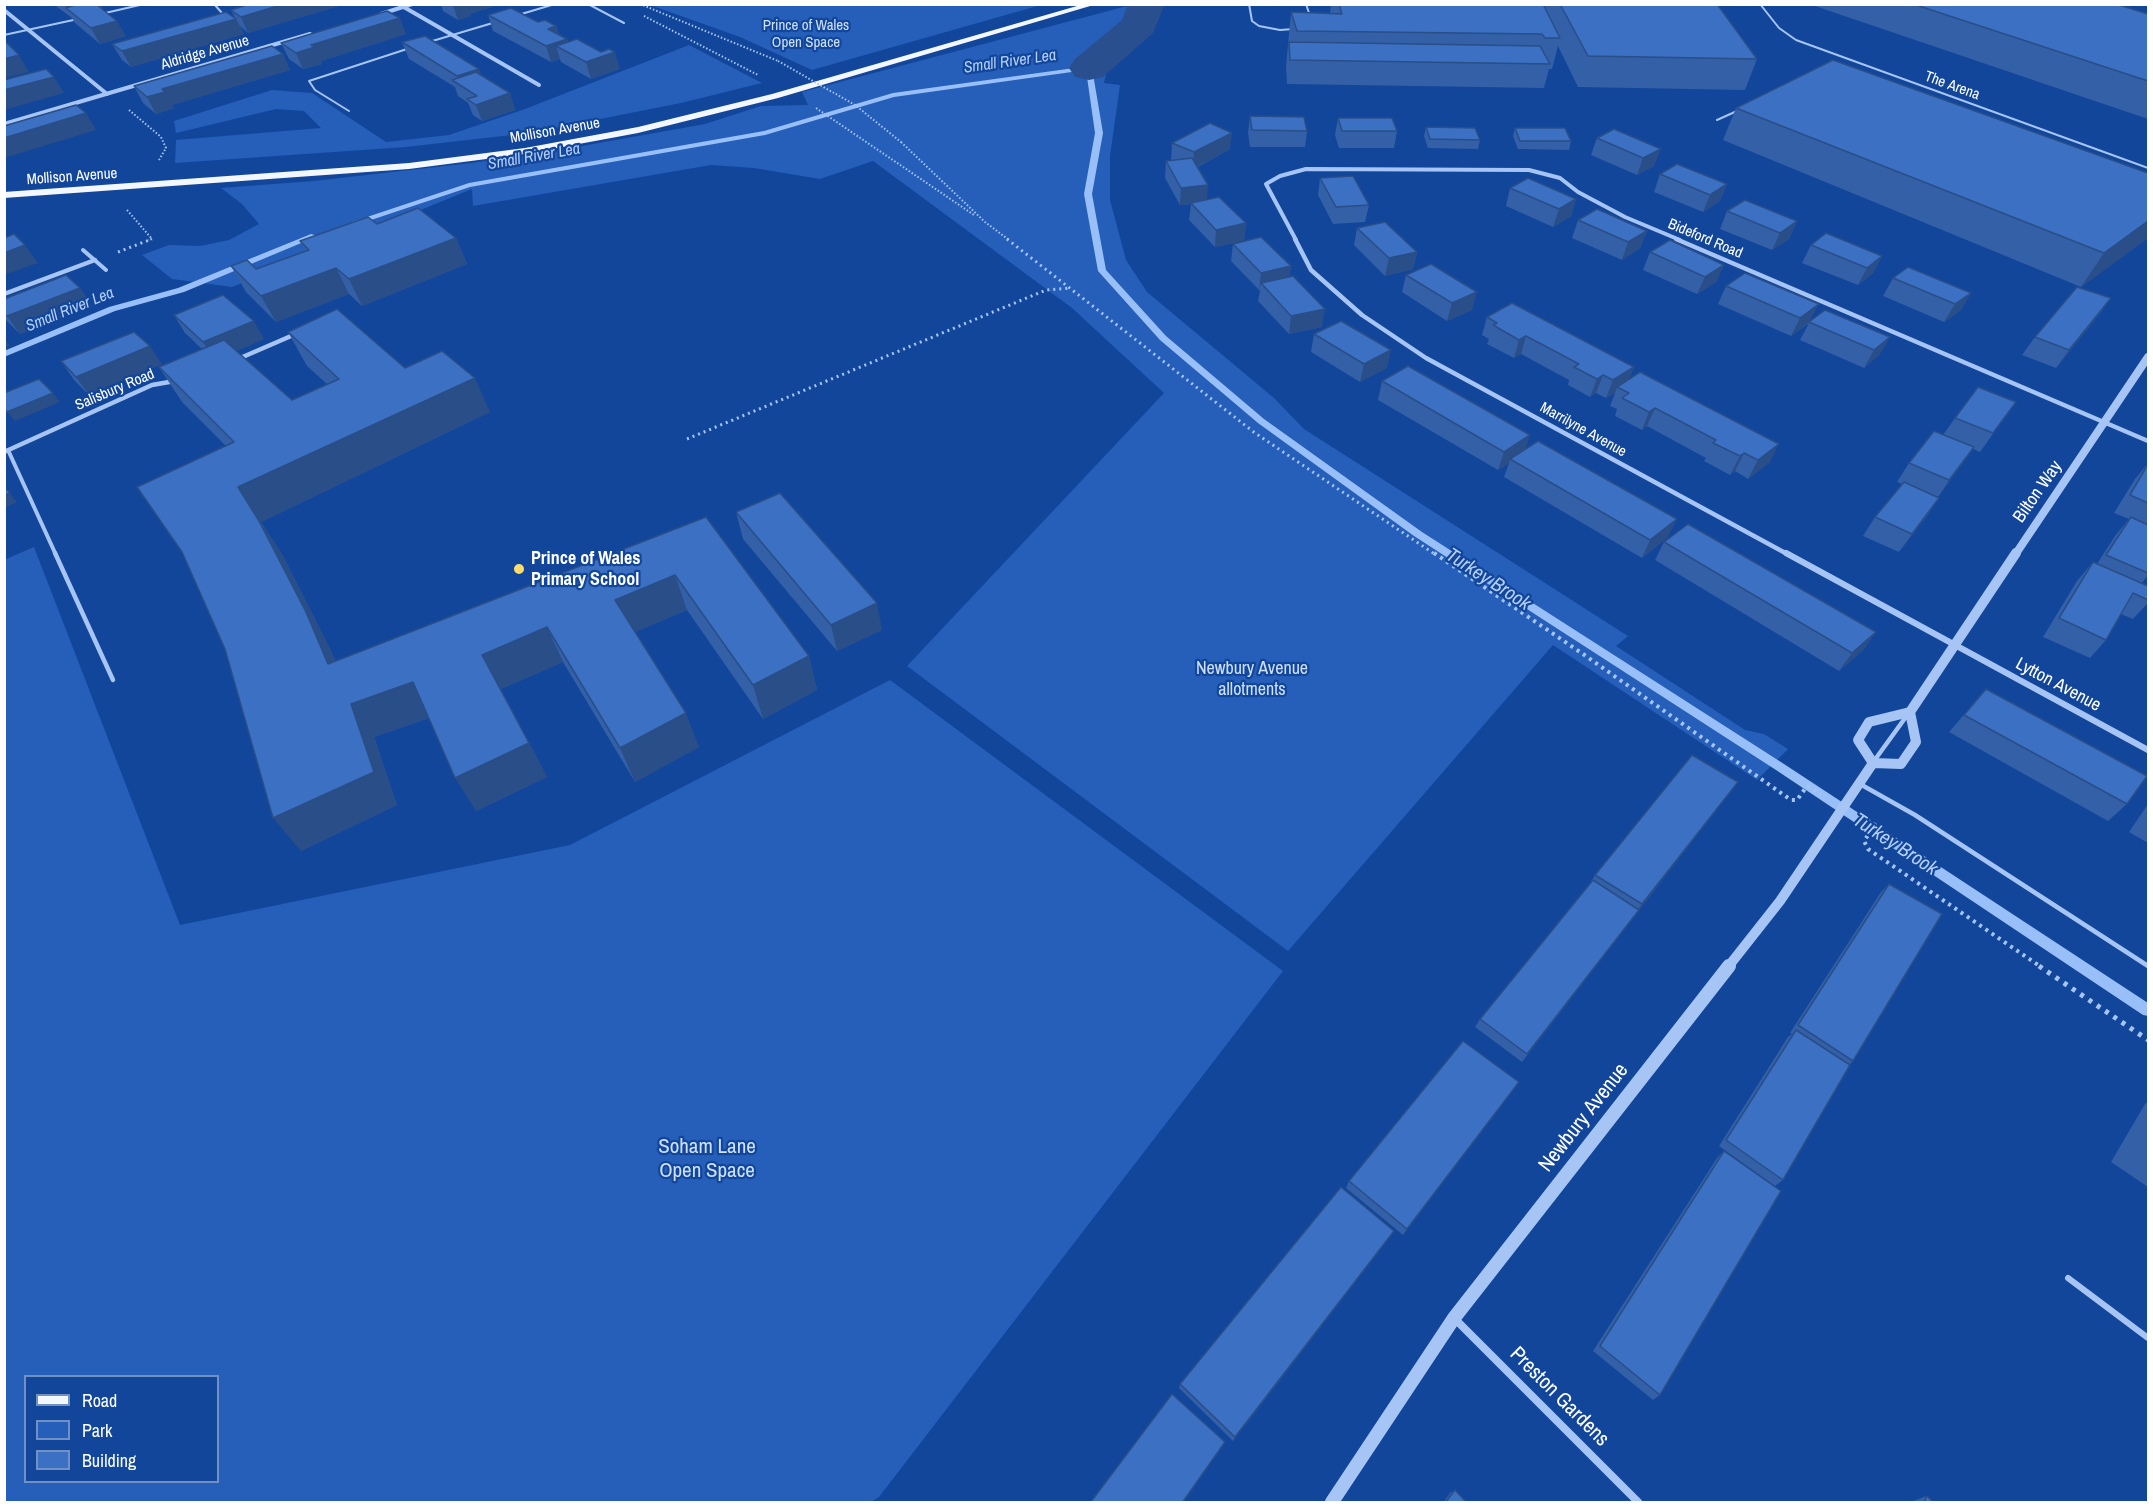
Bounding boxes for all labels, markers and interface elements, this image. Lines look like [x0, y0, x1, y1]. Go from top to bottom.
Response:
park label: Prince of Wales Open Space [763, 17, 849, 52]
street label: Aldridge Avenue [159, 32, 251, 74]
water label: Small River Lea [962, 46, 1058, 78]
street label: The Arena [1922, 68, 1982, 104]
street label: Mollison Avenue [509, 114, 601, 148]
water label: Small River Lea [486, 139, 582, 175]
street label: Mollison Avenue [26, 165, 118, 189]
street label: Bideford Road [1665, 215, 1745, 263]
water label: Small River Lea [23, 284, 117, 336]
street label: Salisbury Road [73, 365, 157, 415]
street label: Marrilyne Avenue [1537, 399, 1629, 461]
street label: Bilton Way [2009, 457, 2067, 527]
water label: Turkey Brook [1441, 544, 1535, 616]
place label: Prince of Wales Primary School [531, 548, 640, 590]
marker: Prince of Wales Primary School [512, 562, 526, 576]
street label: Lytton Avenue [2012, 653, 2104, 717]
park label: Newbury Avenue allotments [1196, 658, 1308, 700]
water label: Turkey Brook [1848, 809, 1942, 881]
street label: Newbury Avenue [1534, 1059, 1634, 1177]
park label: Soham Lane Open Space [658, 1134, 756, 1184]
street label: Preston Gardens [1504, 1342, 1614, 1452]
legend [24, 1375, 219, 1483]
text: Road [82, 1388, 117, 1413]
text: Park [82, 1418, 112, 1443]
text: Building [82, 1448, 136, 1473]

